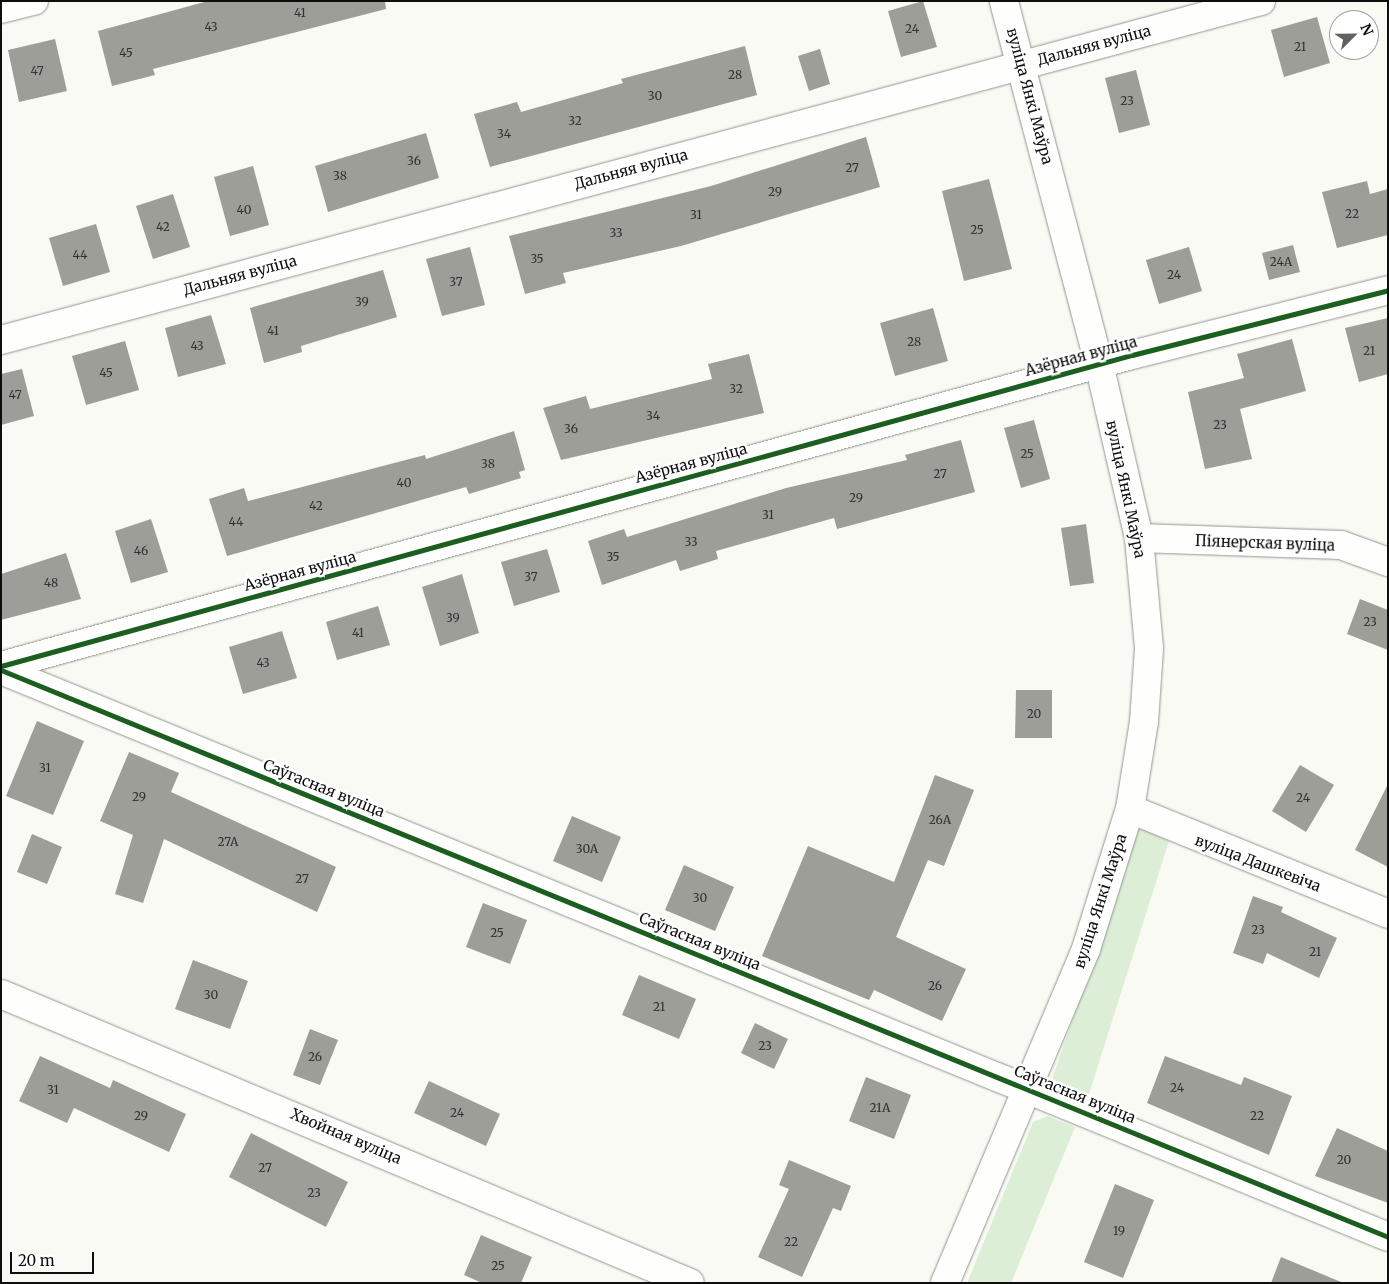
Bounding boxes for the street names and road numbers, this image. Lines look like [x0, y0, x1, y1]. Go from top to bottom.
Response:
street label: Дальняя вуліца [1035, 21, 1153, 69]
street label: вуліца Янкі Маўра [1003, 26, 1057, 166]
street label: Дальняя вуліца [572, 145, 690, 193]
street label: Дальняя вуліца [181, 251, 299, 299]
street label: Азёрная вуліца [1023, 332, 1139, 380]
street label: вуліца Янкі Маўра [1103, 418, 1149, 560]
street label: Азёрная вуліца [633, 439, 749, 487]
street label: Піянерская вуліца [1195, 532, 1335, 554]
street label: Азёрная вуліца [242, 547, 358, 595]
street label: Саўгасная вуліца [261, 755, 387, 821]
street label: вуліца Янкі Маўра [1070, 831, 1130, 971]
street label: вуліца Дашкевіча [1193, 831, 1323, 895]
street label: Саўгасная вуліца [637, 908, 763, 974]
street label: Саўгасная вуліца [1012, 1061, 1138, 1127]
street label: Хвойная вуліца [288, 1105, 404, 1167]

